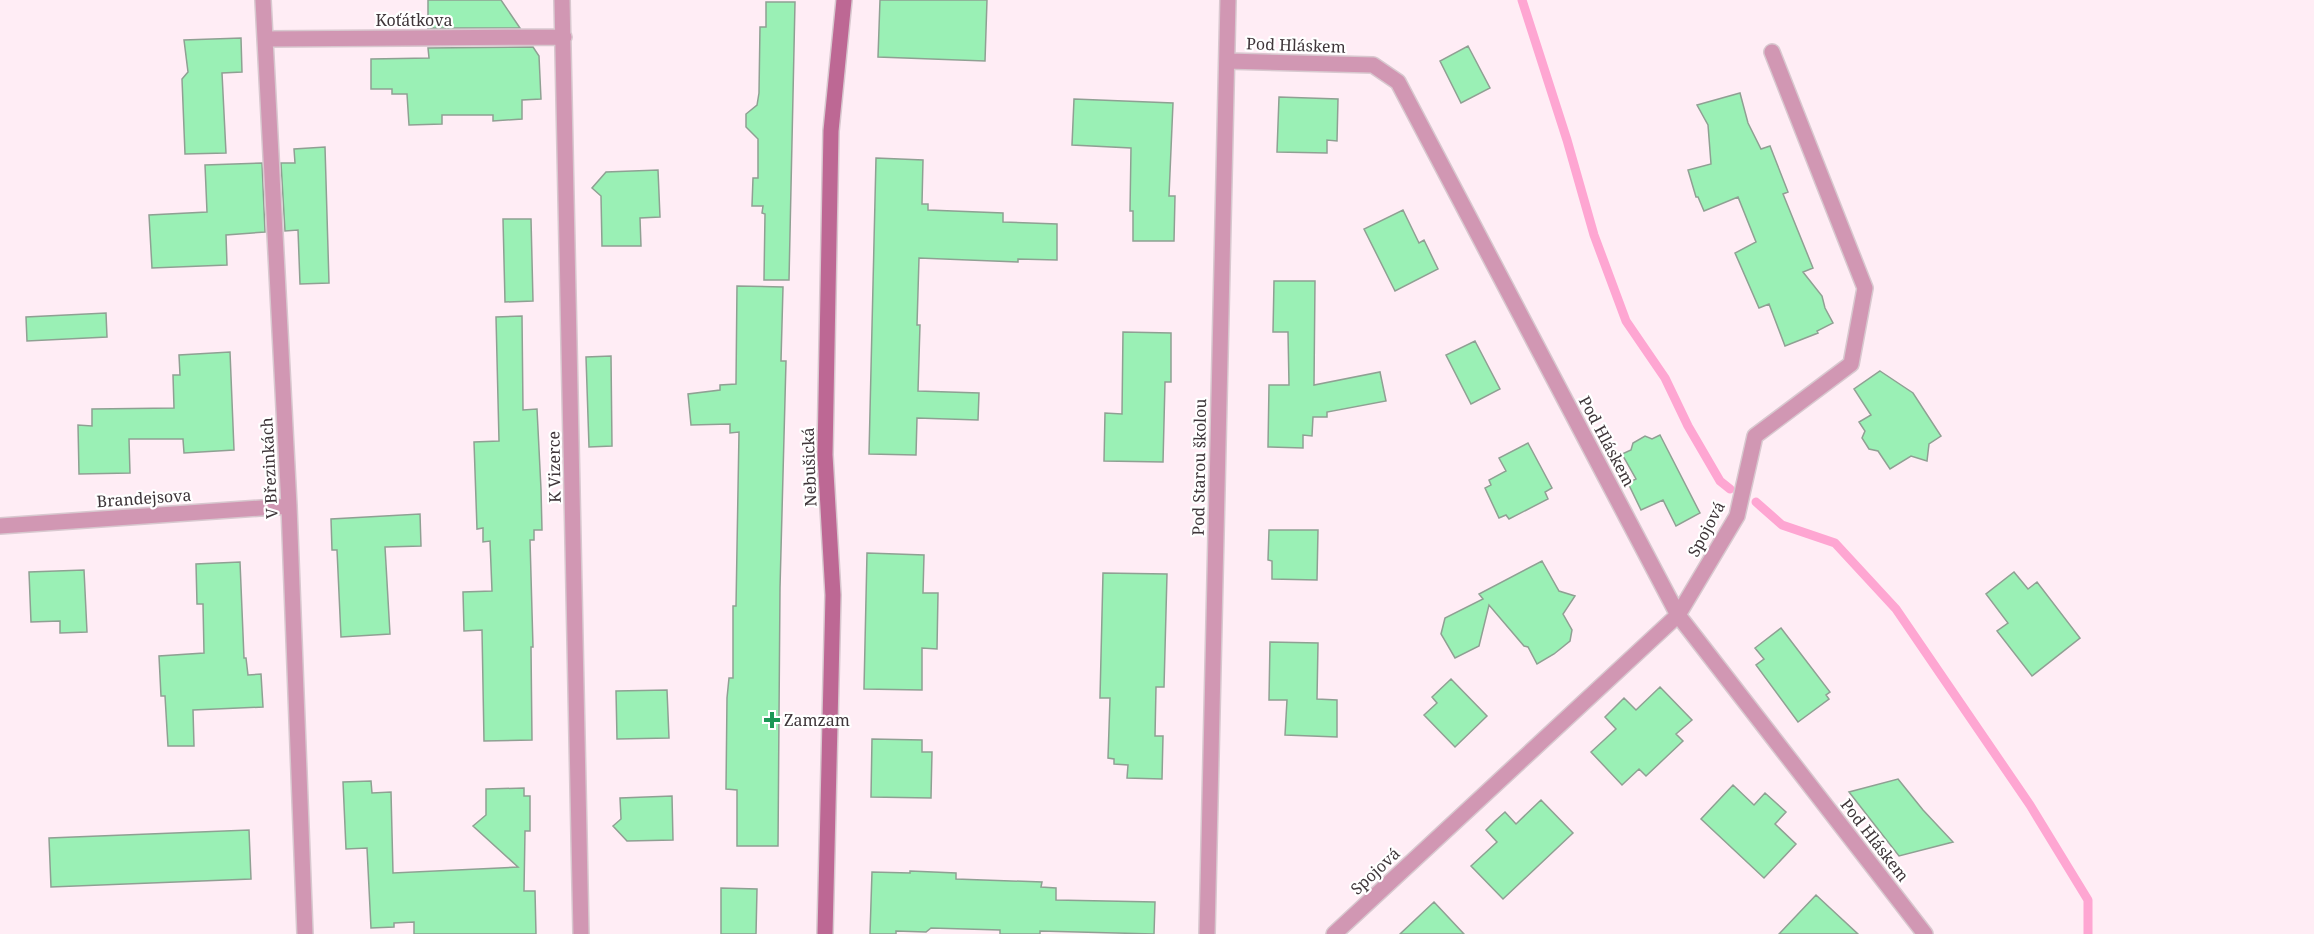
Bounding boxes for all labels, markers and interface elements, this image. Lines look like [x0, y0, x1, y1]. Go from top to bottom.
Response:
street label: Koťátkova [376, 9, 452, 31]
street label: Pod Hláskem [1246, 32, 1346, 58]
street label: Pod Hláskem [1574, 392, 1640, 490]
street label: Pod Starou školou [1187, 398, 1211, 536]
street label: V Březinkách [255, 417, 283, 519]
street label: Nebušická [797, 427, 821, 507]
street label: K Vizerce [542, 431, 566, 503]
street label: Brandejsova [96, 484, 192, 512]
street label: Spojová [1682, 497, 1730, 561]
place label: Zamzam [784, 709, 850, 731]
marker: Zamzam [765, 713, 779, 727]
street label: Pod Hláskem [1836, 794, 1914, 886]
street label: Spojová [1346, 842, 1404, 900]

